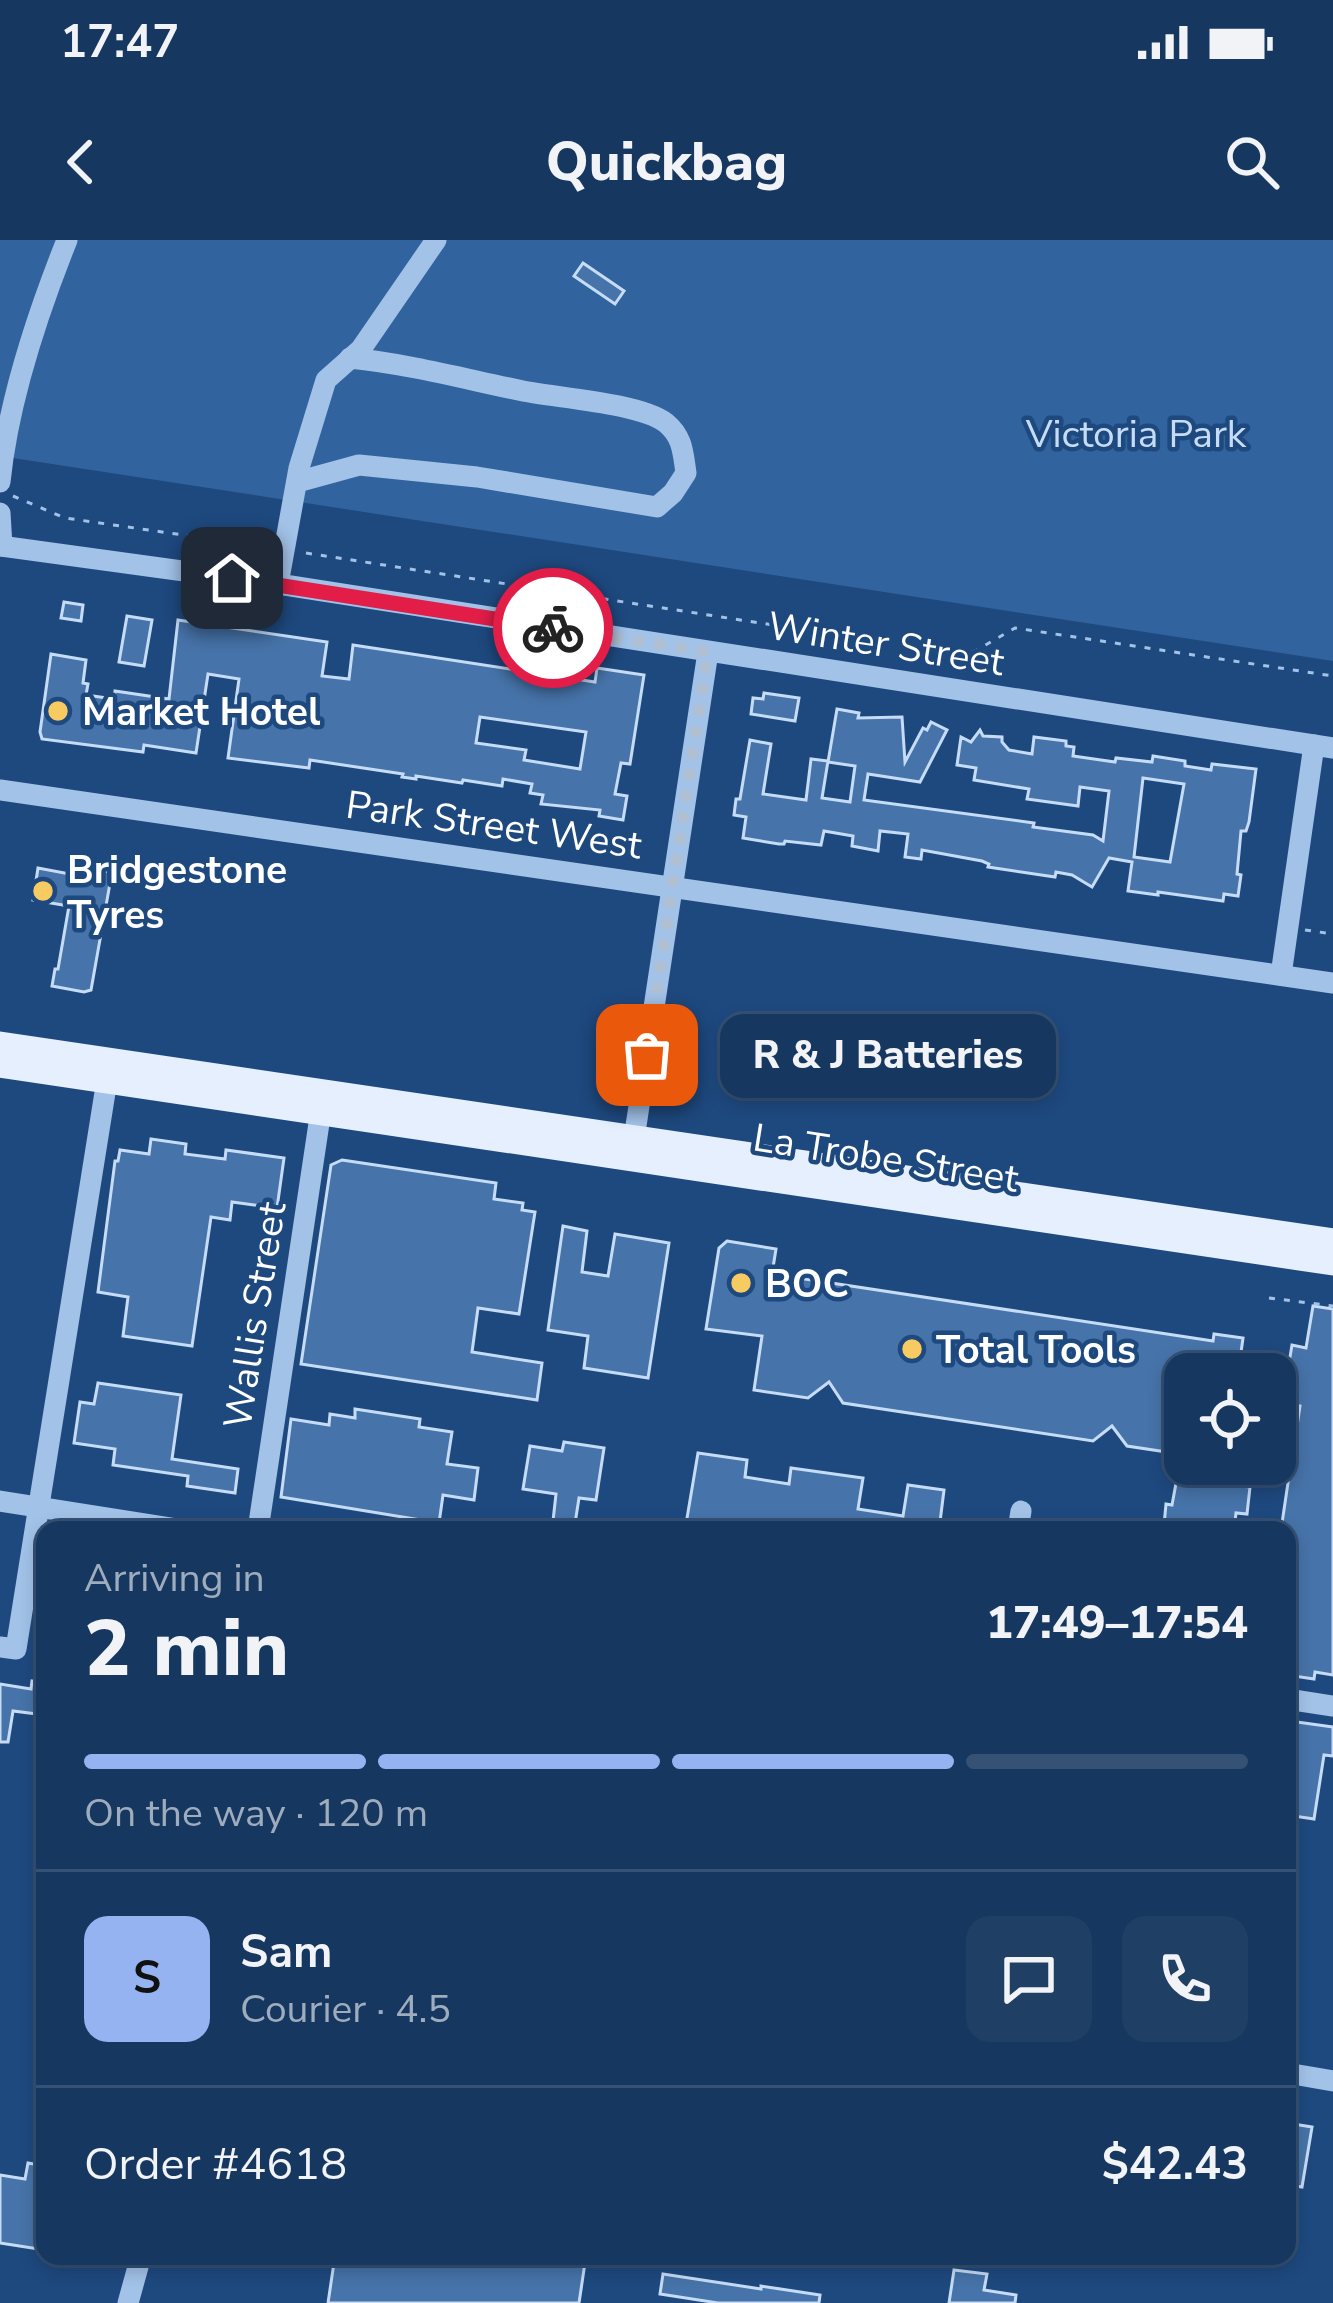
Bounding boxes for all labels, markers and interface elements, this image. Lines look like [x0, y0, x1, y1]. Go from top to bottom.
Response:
text: 17:47 [60, 12, 179, 73]
text: Quickbag [546, 125, 787, 199]
icon: back [48, 129, 114, 195]
icon: search [1219, 129, 1285, 195]
park label: Victoria Park [1025, 408, 1247, 461]
pin [181, 527, 283, 629]
icon: home [199, 545, 265, 611]
courier [493, 568, 613, 688]
icon: bike [520, 595, 586, 661]
street label: Winter Street [764, 600, 1008, 689]
place label: Market Hotel [82, 686, 321, 739]
marker: Market Hotel [45, 698, 71, 724]
street label: Park Street West [343, 779, 645, 873]
place label: Bridgestone Tyres [67, 844, 287, 942]
marker: Bridgestone Tyres [30, 878, 56, 904]
pin [596, 1004, 698, 1106]
callout: R & J Batteries [719, 1013, 1055, 1097]
icon: bag [614, 1022, 680, 1088]
text: R & J Batteries [753, 1029, 1023, 1082]
street label: La Trobe Street [749, 1111, 1022, 1206]
street label: Wallis Street [211, 1198, 300, 1432]
place label: BOC [765, 1258, 849, 1311]
marker: BOC [728, 1270, 754, 1296]
place label: Total Tools [936, 1324, 1136, 1377]
marker: Total Tools [899, 1336, 925, 1362]
map controls [1164, 1353, 1296, 1485]
button: locate [1164, 1353, 1296, 1485]
text: Arriving in [84, 1552, 265, 1605]
text: 17:49–17:54 [986, 1593, 1248, 1654]
text: 2 min [84, 1596, 289, 1703]
text: On the way · 120 m [84, 1787, 428, 1840]
button: chat [966, 1916, 1092, 2042]
button: phone [1122, 1916, 1248, 2042]
text: Sam [240, 1922, 332, 1983]
text: S [133, 1948, 161, 2009]
text: Courier · 4.5 [240, 1983, 451, 2036]
text: Order #4618 [84, 2134, 347, 2195]
text: $42.43 [1102, 2134, 1248, 2195]

